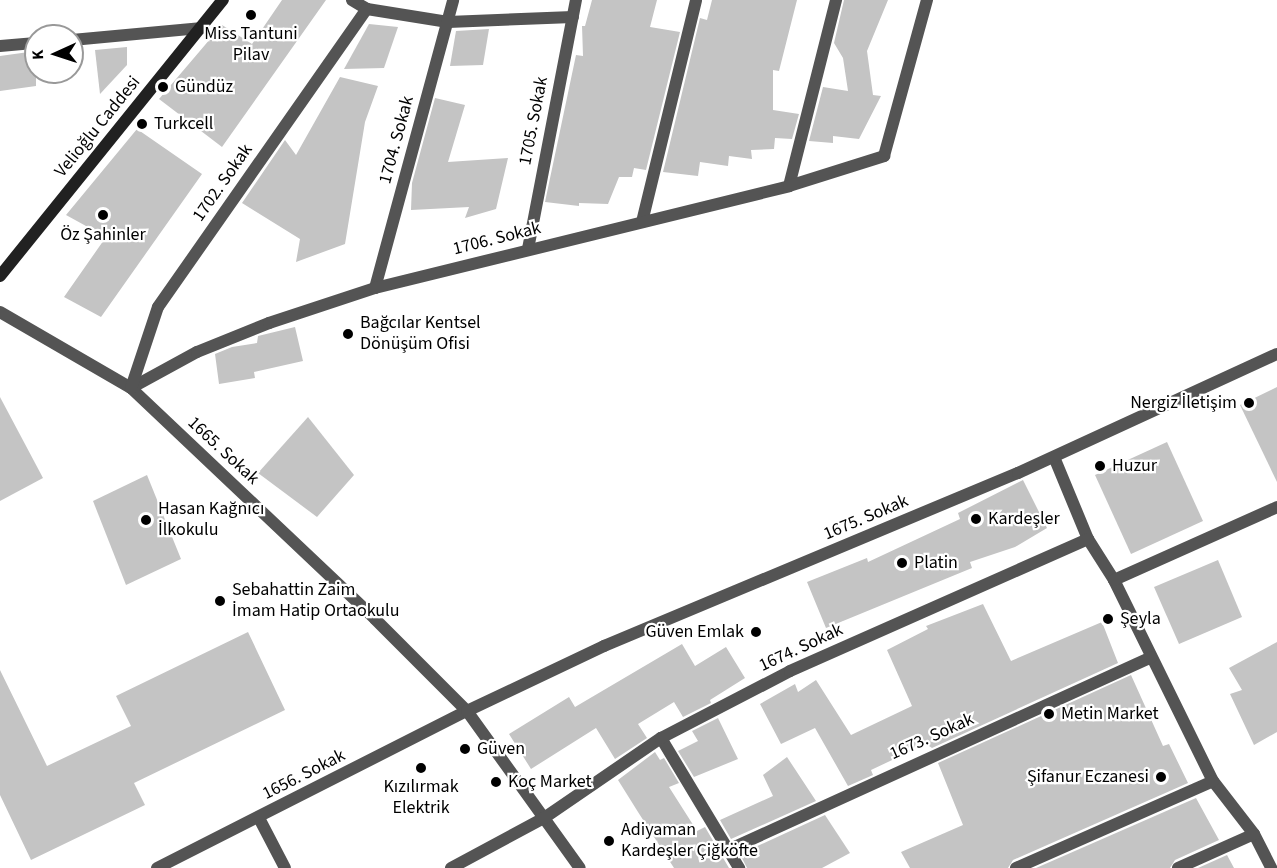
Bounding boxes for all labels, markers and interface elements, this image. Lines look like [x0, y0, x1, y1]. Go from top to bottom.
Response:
marker: Miss Tantuni Pilav [244, 8, 258, 22]
north arrow [24, 24, 84, 84]
place label: Miss Tantuni Pilav [204, 24, 298, 66]
text: K [27, 49, 49, 60]
street label: Velioğlu Caddesi [51, 72, 145, 182]
street label: 1705. Sokak [515, 75, 553, 167]
place label: Gündüz [175, 76, 233, 98]
marker: Gündüz [156, 80, 170, 94]
street label: 1704. Sokak [375, 94, 419, 186]
place label: Turkcell [154, 113, 213, 135]
marker: Turkcell [135, 117, 149, 131]
street label: 1702. Sokak [188, 140, 258, 226]
marker: Öz Şahinler [96, 208, 110, 222]
street label: 1706. Sokak [451, 218, 543, 260]
place label: Öz Şahinler [60, 224, 146, 246]
place label: Bağcılar Kentsel Dönüşüm Ofisi [360, 313, 481, 356]
marker: Bağcılar Kentsel Dönüşüm Ofisi [341, 327, 355, 341]
place label: Nergiz İletişim [1130, 392, 1237, 414]
marker: Nergiz İletişim [1242, 396, 1256, 410]
street label: 1665. Sokak [183, 412, 263, 490]
place label: Huzur [1112, 455, 1157, 477]
marker: Huzur [1093, 459, 1107, 473]
street label: 1675. Sokak [820, 490, 912, 546]
place label: Hasan Kağnıcı İlkokulu [158, 499, 264, 542]
place label: Kardeşler [988, 508, 1060, 530]
marker: Kardeşler [969, 512, 983, 526]
marker: Hasan Kağnıcı İlkokulu [139, 513, 153, 527]
place label: Platin [914, 552, 958, 574]
marker: Platin [895, 556, 909, 570]
place label: Sebahattin Zaim İmam Hatip Ortaokulu [232, 580, 399, 622]
marker: Sebahattin Zaim İmam Hatip Ortaokulu [213, 594, 227, 608]
place label: Şeyla [1120, 608, 1161, 630]
marker: Şeyla [1101, 612, 1115, 626]
street label: 1674. Sokak [756, 619, 846, 677]
place label: Güven Emlak [645, 621, 744, 643]
marker: Güven Emlak [749, 625, 763, 639]
place label: Metin Market [1061, 703, 1159, 725]
marker: Metin Market [1042, 707, 1056, 721]
street label: 1673. Sokak [887, 709, 977, 765]
place label: Güven [477, 738, 525, 760]
marker: Güven [458, 742, 472, 756]
street label: 1656. Sokak [259, 745, 349, 805]
marker: Kızılırmak Elektrik [414, 761, 428, 775]
place label: Şifanur Eczanesi [1027, 766, 1149, 788]
marker: Şifanur Eczanesi [1154, 770, 1168, 784]
place label: Koç Market [508, 771, 592, 793]
marker: Koç Market [489, 775, 503, 789]
place label: Kızılırmak Elektrik [383, 777, 459, 820]
place label: Adiyaman Kardeşler Çiğköfte [621, 820, 758, 862]
marker: Adiyaman Kardeşler Çiğköfte [602, 834, 616, 848]

